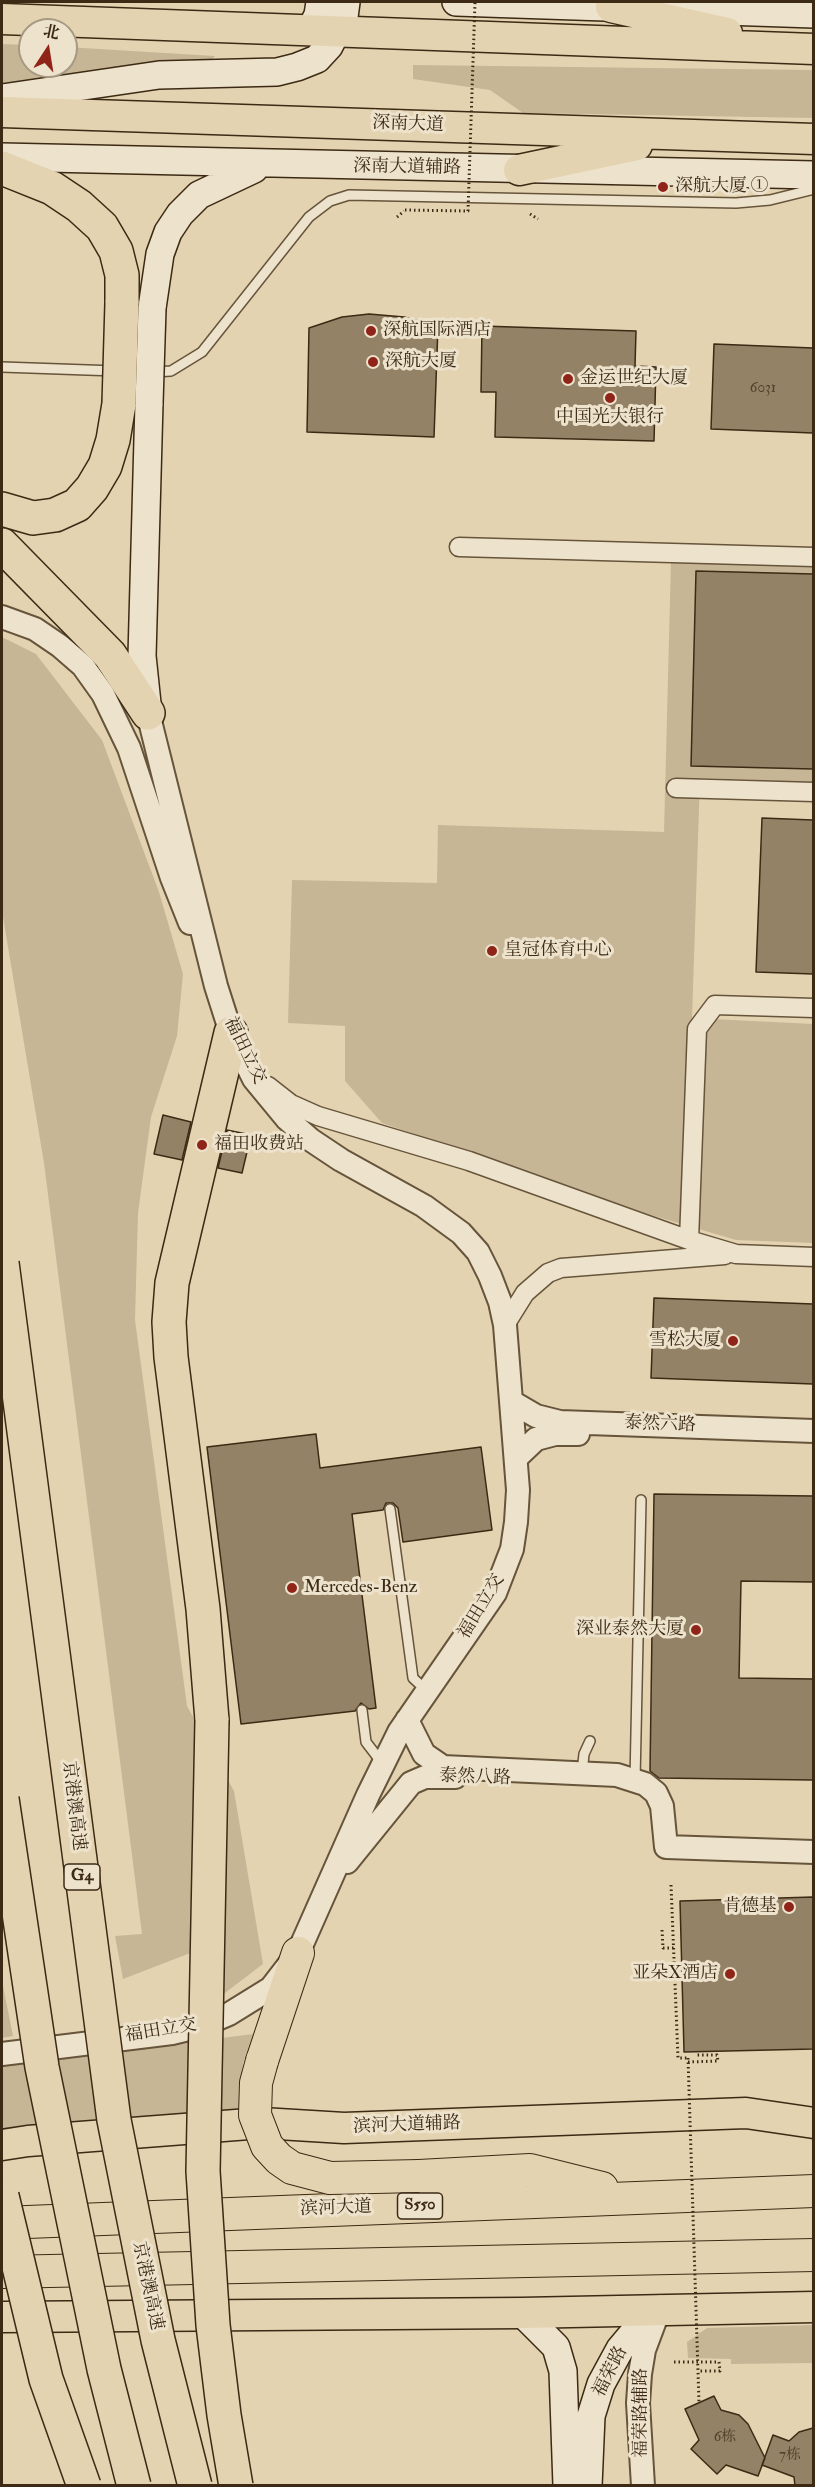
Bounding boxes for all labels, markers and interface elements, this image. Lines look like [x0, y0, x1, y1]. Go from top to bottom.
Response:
north arrow [18, 18, 78, 78]
text: 北 [41, 21, 61, 44]
street label: 深南大道 [372, 113, 444, 137]
street label: 深南大道辅路 [353, 156, 461, 180]
place label: 深航大厦 ① [675, 176, 769, 198]
marker: 深航大厦 ① [656, 180, 670, 194]
place label: 深航国际酒店 [383, 320, 491, 342]
marker: 深航国际酒店 [364, 324, 378, 338]
place label: 深航大厦 [385, 351, 457, 373]
marker: 深航大厦 [366, 355, 380, 369]
place label: 金运世纪大厦 [580, 368, 688, 390]
marker: 金运世纪大厦 [561, 372, 575, 386]
house number: 6031 [750, 380, 776, 398]
marker: 中国光大银行 [603, 391, 617, 405]
place label: 中国光大银行 [556, 407, 664, 429]
place label: 皇冠体育中心 [504, 940, 612, 962]
marker: 皇冠体育中心 [485, 944, 499, 958]
street label: 福田立交 [219, 1014, 269, 1088]
place label: 福田收费站 [214, 1134, 304, 1156]
marker: 福田收费站 [195, 1138, 209, 1152]
place label: 雪松大厦 [649, 1330, 721, 1352]
marker: 雪松大厦 [726, 1334, 740, 1348]
street label: 泰然六路 [624, 1413, 696, 1437]
street label: 福田立交 [454, 1571, 510, 1643]
place label: Mercedes-Benz [304, 1577, 418, 1599]
marker: Mercedes-Benz [285, 1581, 299, 1595]
place label: 深业泰然大厦 [576, 1619, 684, 1641]
marker: 深业泰然大厦 [689, 1623, 703, 1637]
street label: 京港澳高速 [57, 1760, 89, 1852]
street label: 泰然八路 [439, 1766, 511, 1790]
road number: G4 [64, 1864, 100, 1890]
place label: 肯德基 [723, 1896, 777, 1918]
marker: 肯德基 [782, 1900, 796, 1914]
place label: 亚朵X酒店 [632, 1963, 718, 1985]
marker: 亚朵X酒店 [723, 1967, 737, 1981]
street label: 福田立交 [124, 2015, 198, 2047]
street label: 滨河大道辅路 [353, 2113, 461, 2139]
road number: S550 [398, 2193, 442, 2219]
street label: 滨河大道 [300, 2197, 372, 2221]
street label: 京港澳高速 [127, 2240, 167, 2332]
street label: 福荣路 [589, 2343, 633, 2401]
street label: 福荣路辅路 [631, 2368, 653, 2458]
house number: 6栋 [714, 2429, 736, 2447]
house number: 7栋 [779, 2447, 801, 2465]

